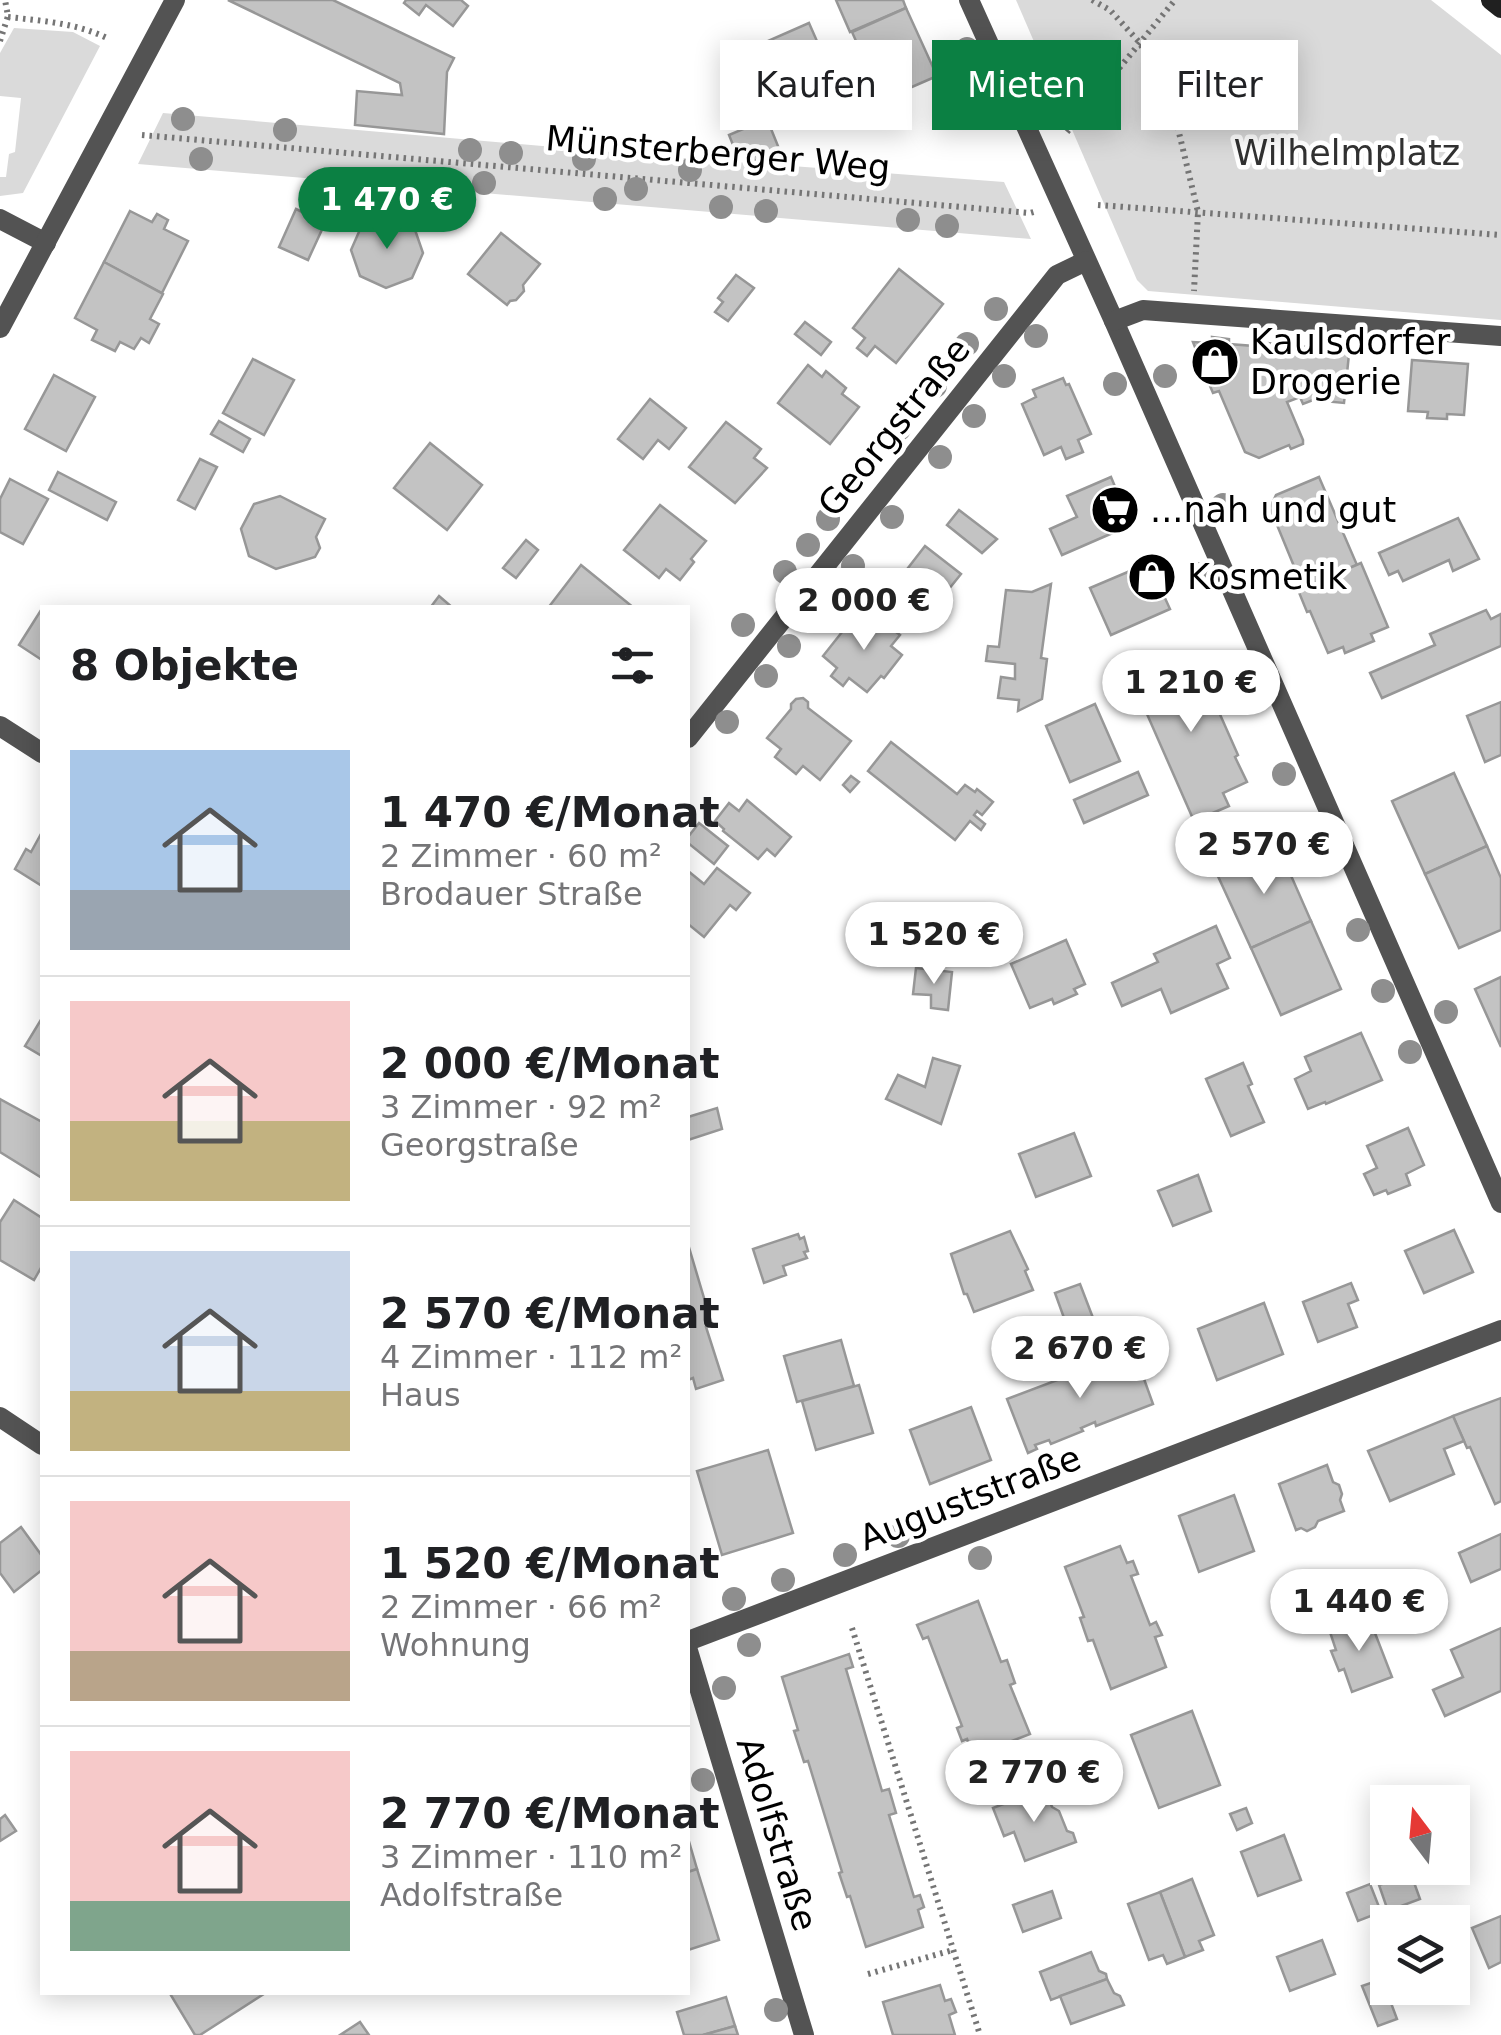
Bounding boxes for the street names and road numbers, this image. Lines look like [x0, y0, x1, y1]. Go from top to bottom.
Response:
street label: Münsterberger Weg [544, 118, 892, 188]
street label: Georgstraße [810, 330, 978, 524]
street label: Auguststraße [854, 1437, 1086, 1559]
street label: Adolfstraße [729, 1732, 825, 1936]

